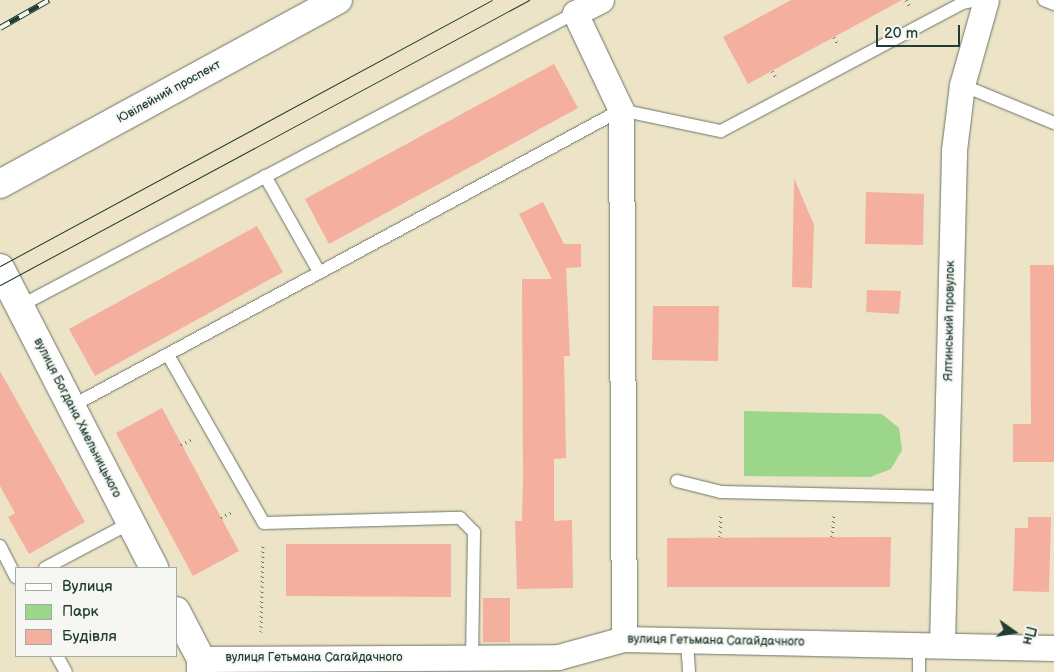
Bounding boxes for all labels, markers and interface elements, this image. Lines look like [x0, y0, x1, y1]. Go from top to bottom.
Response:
scale bar [879, 15, 963, 47]
text: 20 m [884, 24, 918, 43]
street label: Ювілейний проспект [115, 57, 223, 127]
street label: Ялтинський провулок [942, 261, 958, 381]
street label: вулиця Богдана Хмельницького [30, 336, 124, 500]
legend [15, 567, 178, 657]
text: Вулиця [62, 577, 113, 596]
text: Парк [62, 602, 99, 621]
north arrow [989, 607, 1039, 657]
text: Пн [1019, 624, 1039, 646]
text: Будівля [62, 627, 117, 646]
street label: вулиця Гетьмана Сагайдачного [627, 632, 805, 650]
street label: вулиця Гетьмана Сагайдачного [225, 651, 403, 665]

